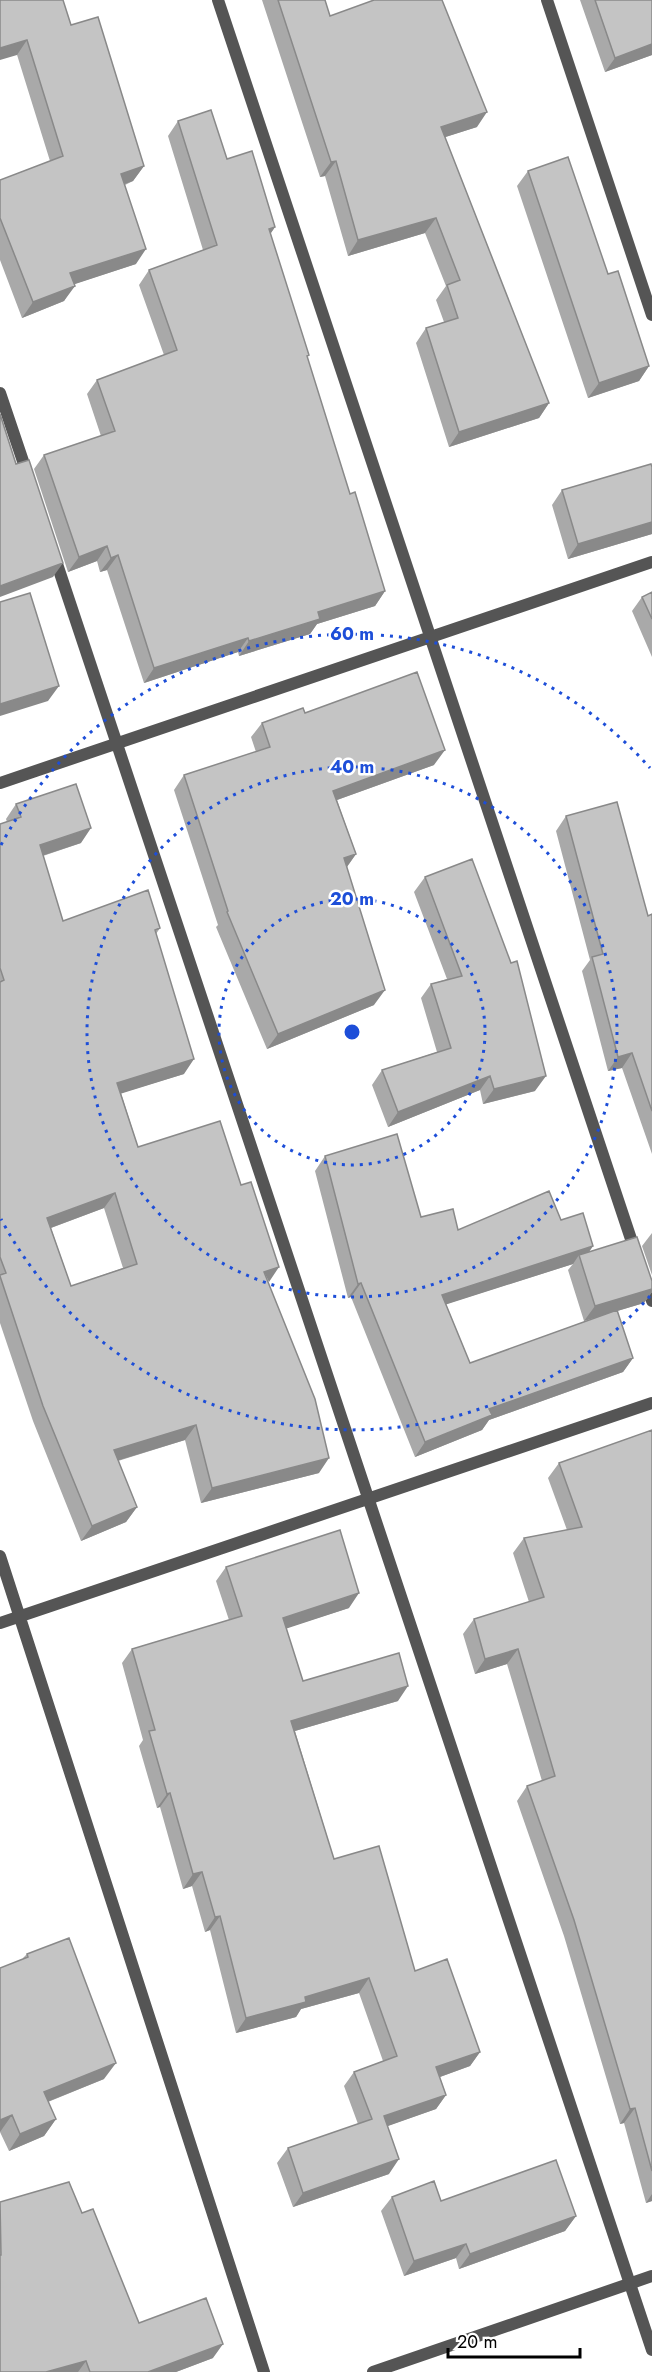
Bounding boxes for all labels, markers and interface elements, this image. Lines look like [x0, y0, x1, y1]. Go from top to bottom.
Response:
text: 60 m [330, 621, 374, 647]
text: 40 m [330, 754, 374, 780]
text: 20 m [330, 886, 374, 912]
centre of rings [342, 1022, 362, 1042]
scale bar [448, 2321, 580, 2359]
text: 20 m [457, 2329, 497, 2355]

